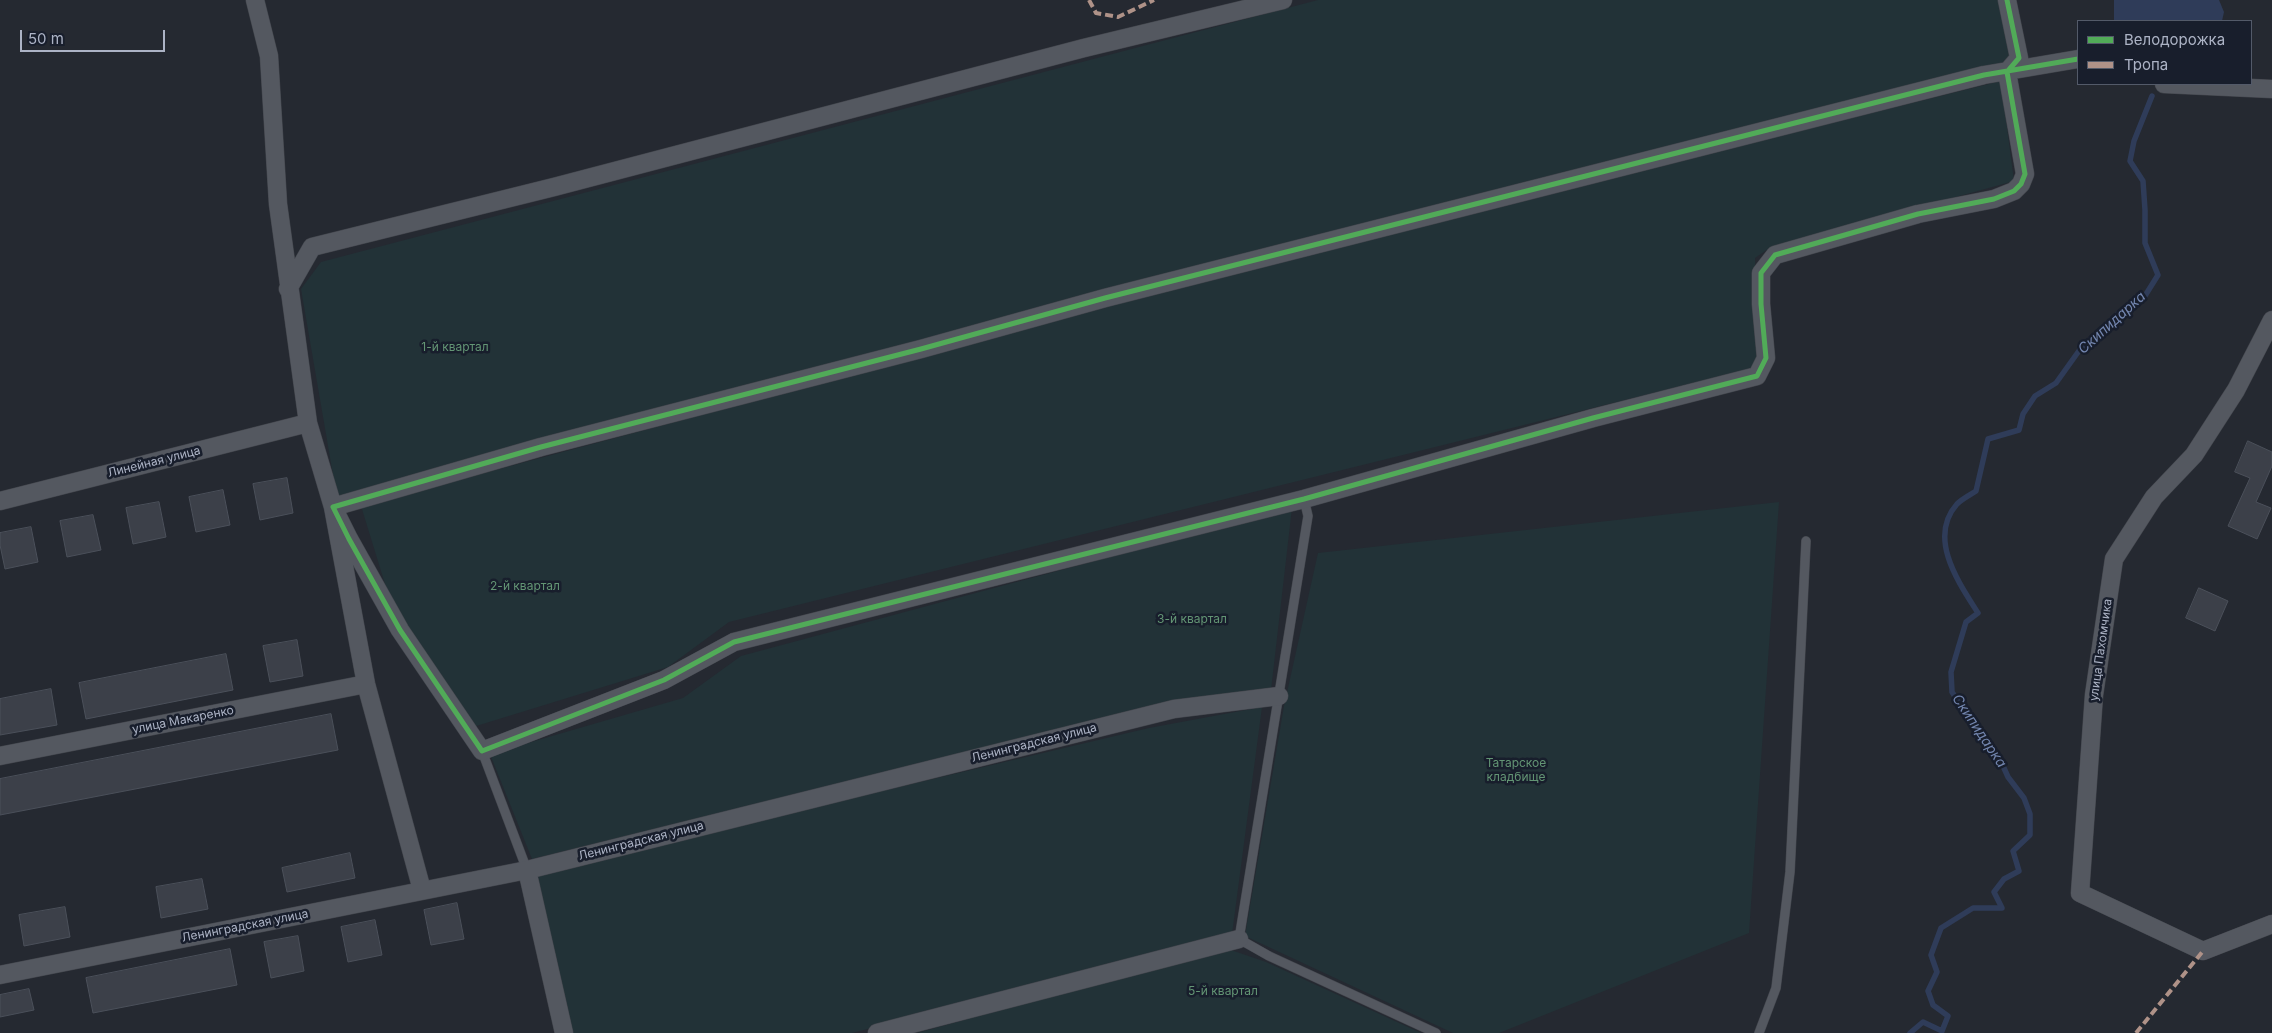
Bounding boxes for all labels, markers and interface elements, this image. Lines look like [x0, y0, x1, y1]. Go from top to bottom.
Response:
scale bar [22, 20, 168, 52]
legend [2077, 20, 2252, 85]
text: 50 m [28, 29, 64, 48]
text: Велодорожка [2124, 30, 2225, 49]
text: Тропа [2124, 55, 2168, 74]
water label: Скипидарка [2075, 288, 2149, 358]
park label: 1-й квартал [421, 340, 489, 354]
street label: Линейная улица [106, 443, 202, 481]
park label: 2-й квартал [490, 579, 560, 593]
street label: улица Пахомчика [2087, 598, 2115, 702]
park label: 3-й квартал [1157, 612, 1227, 626]
water label: Скипидарка [1948, 691, 2010, 771]
street label: улица Макаренко [131, 703, 235, 737]
street label: Ленинградская улица [970, 720, 1098, 766]
park label: Татарское кладбище [1486, 756, 1546, 784]
street label: Ленинградская улица [577, 818, 705, 864]
street label: Ленинградская улица [180, 907, 310, 945]
park label: 5-й квартал [1188, 984, 1258, 998]

